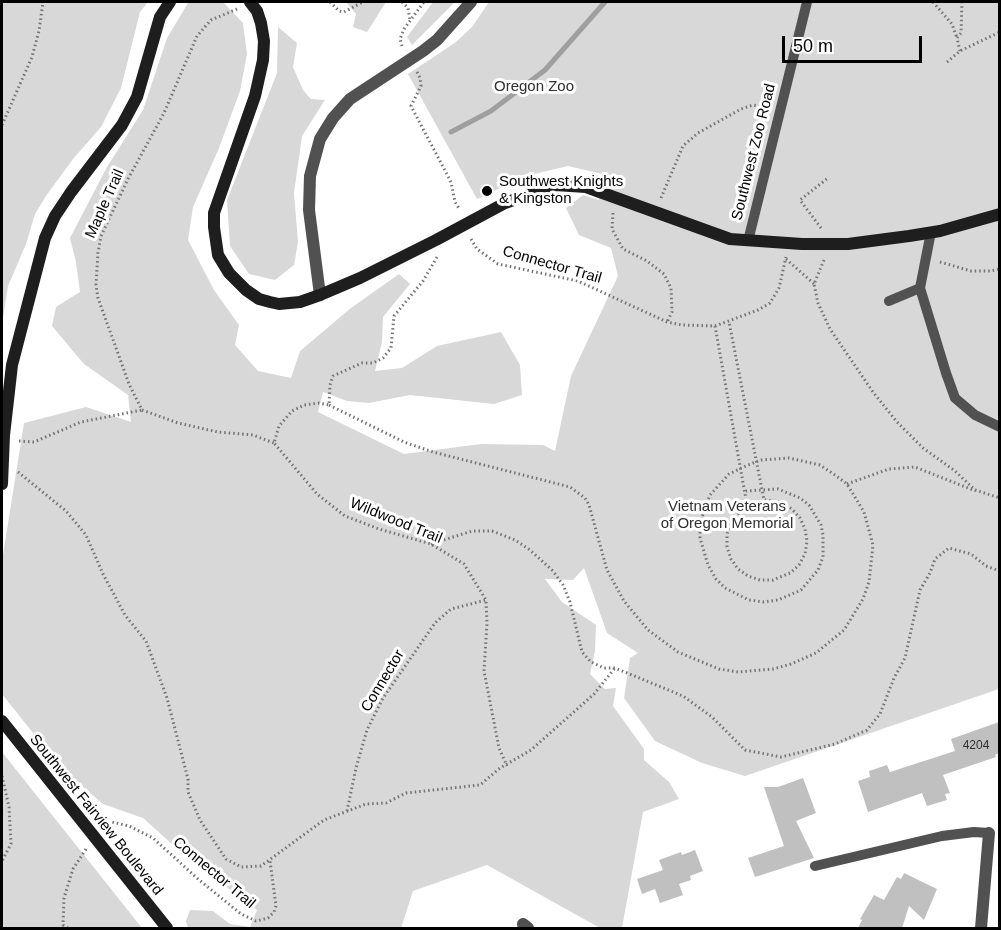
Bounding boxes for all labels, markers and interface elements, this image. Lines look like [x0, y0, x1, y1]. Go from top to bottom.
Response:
scale bar [785, 24, 924, 62]
text: 50 m [793, 36, 833, 56]
park label: Oregon Zoo [494, 78, 574, 96]
street label: Southwest Zoo Road [728, 82, 780, 222]
street label: Maple Trail [82, 167, 128, 241]
place label: Southwest Knights & Kingston [499, 173, 623, 208]
marker: Southwest Knights & Kingston [480, 184, 494, 198]
street label: Connector Trail [501, 242, 603, 288]
street label: Wildwood Trail [347, 494, 445, 548]
park label: Vietnam Veterans of Oregon Memorial [661, 498, 793, 533]
street label: Connector [357, 647, 409, 715]
street label: Southwest Fairview Boulevard [26, 731, 166, 899]
house number: 4204 [963, 739, 989, 753]
street label: Connector Trail [169, 833, 259, 913]

